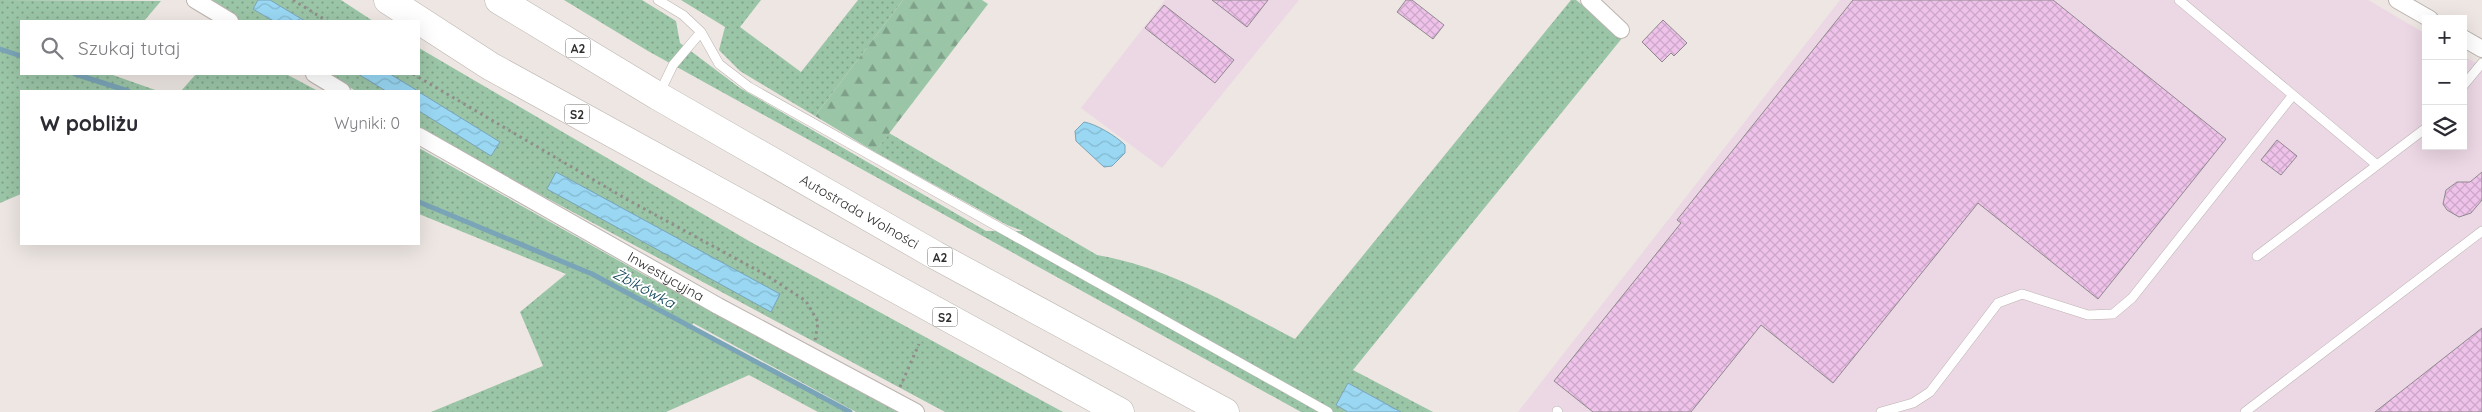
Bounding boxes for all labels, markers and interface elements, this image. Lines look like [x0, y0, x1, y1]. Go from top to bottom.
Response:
map controls [2422, 15, 2467, 150]
button: + [2422, 15, 2467, 60]
search box [20, 20, 420, 75]
icon: search [38, 34, 66, 62]
text: Szukaj tutaj [78, 36, 181, 60]
road number: A2 [566, 38, 590, 58]
button: − [2422, 60, 2467, 105]
road number: S2 [564, 105, 590, 124]
button: layers [2422, 105, 2467, 150]
text: W pobliżu [40, 110, 138, 136]
text: Wyniki: 0 [334, 113, 400, 133]
street label: Autostrada Wolności [797, 170, 922, 253]
street label: Inwestycyjna [625, 248, 707, 305]
road number: A2 [928, 248, 952, 266]
water label: Żbikówka [610, 264, 679, 313]
road number: S2 [932, 308, 958, 326]

